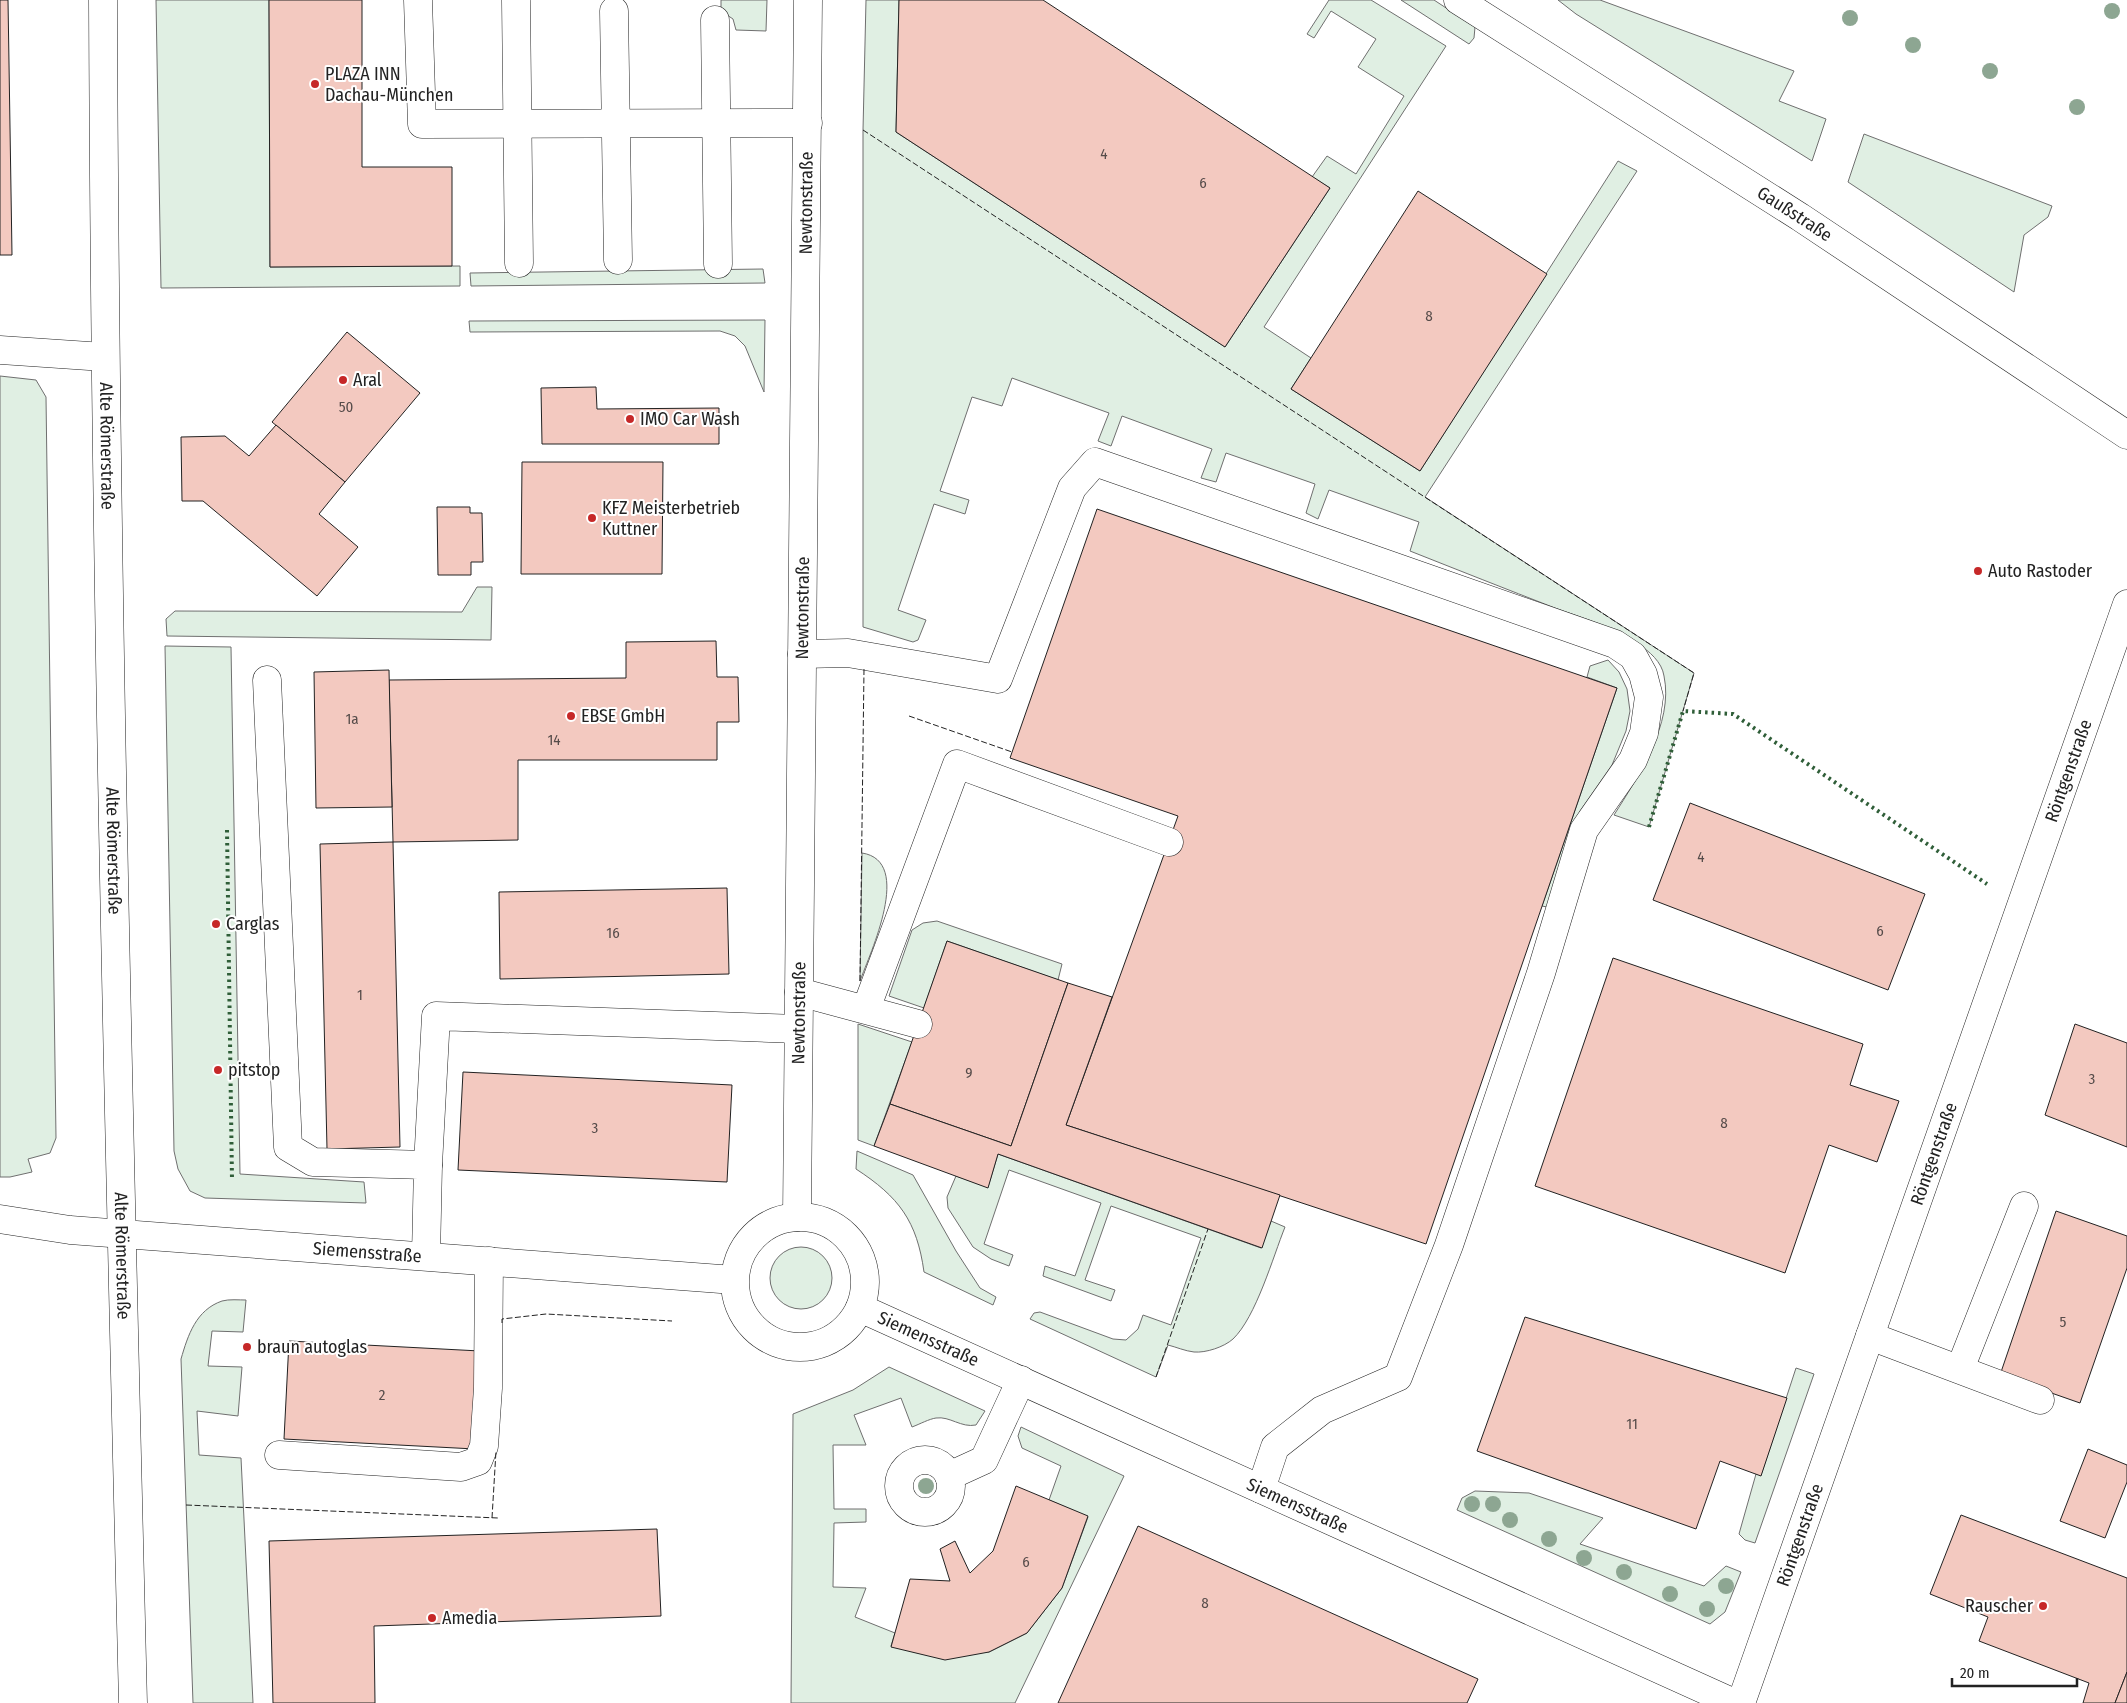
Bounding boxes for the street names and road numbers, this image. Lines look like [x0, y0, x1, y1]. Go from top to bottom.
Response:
street label: Newtonstraße [795, 151, 818, 255]
street label: Gaußstraße [1753, 182, 1836, 246]
street label: Alte Römerstraße [95, 382, 119, 510]
street label: Newtonstraße [791, 556, 814, 660]
street label: Röntgenstraße [2040, 716, 2097, 825]
street label: Alte Römerstraße [101, 787, 126, 915]
street label: Newtonstraße [787, 961, 810, 1065]
street label: Röntgenstraße [1906, 1099, 1962, 1208]
street label: Alte Römerstraße [110, 1192, 135, 1320]
street label: Siemensstraße [312, 1237, 422, 1267]
street label: Siemensstraße [874, 1306, 983, 1371]
street label: Siemensstraße [1243, 1473, 1352, 1538]
street label: Röntgenstraße [1772, 1481, 1828, 1589]

